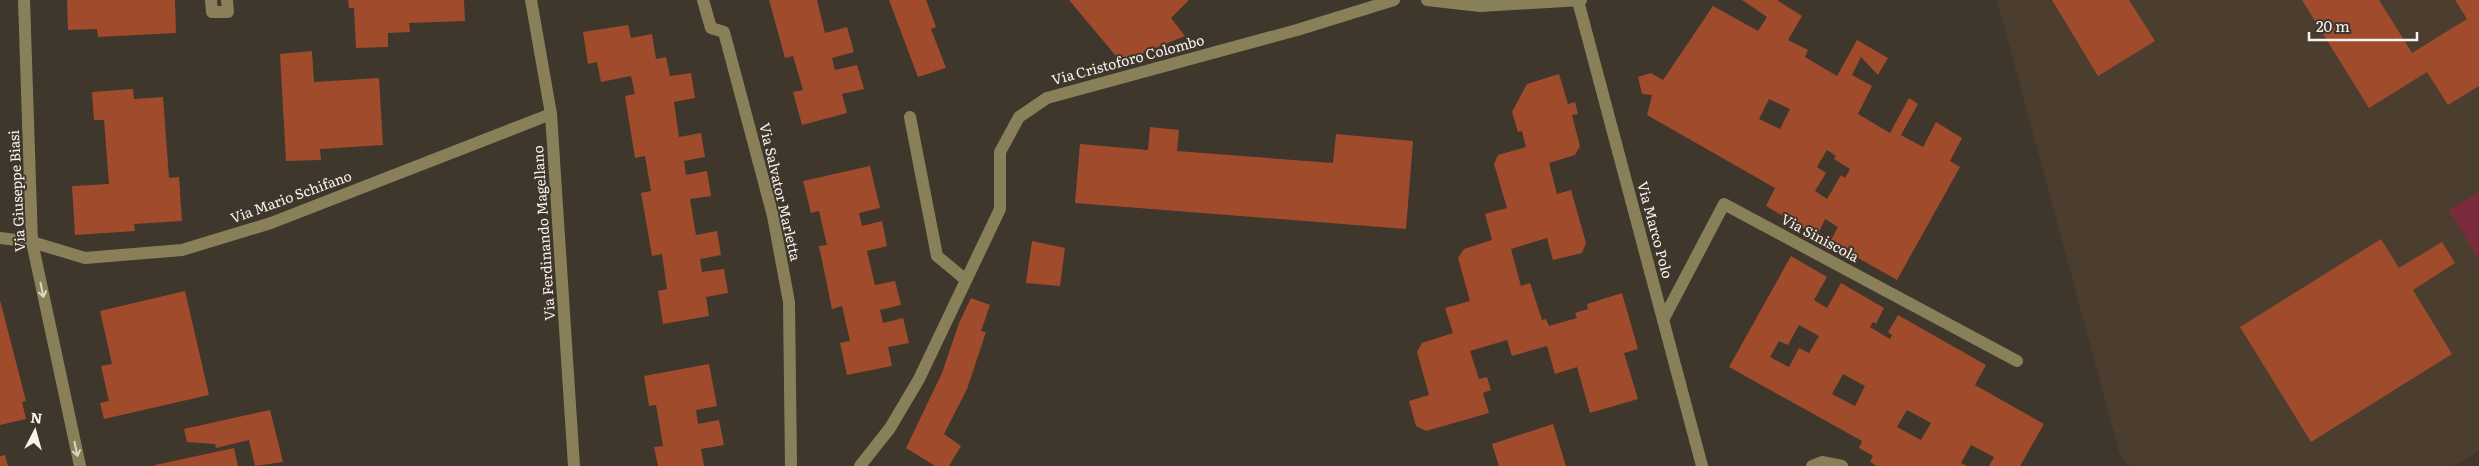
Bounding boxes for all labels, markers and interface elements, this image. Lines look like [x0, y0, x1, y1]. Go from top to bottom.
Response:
scale bar [2309, 10, 2416, 42]
text: 20 m [2316, 14, 2350, 37]
street label: Via Cristoforo Colombo [1049, 29, 1206, 89]
street label: Via Salvator Marletta [755, 121, 807, 263]
street label: Via Giuseppe Biasi [3, 129, 29, 253]
street label: Via Ferdinando Magellano [527, 145, 559, 321]
street label: Via Mario Schifano [227, 165, 354, 227]
street label: Via Marco Polo [1633, 179, 1679, 281]
street label: Via Siniscola [1778, 208, 1863, 266]
one-way arrow [38, 282, 47, 298]
north arrow [10, 406, 60, 456]
text: N [30, 407, 44, 428]
one-way arrow [72, 440, 81, 456]

